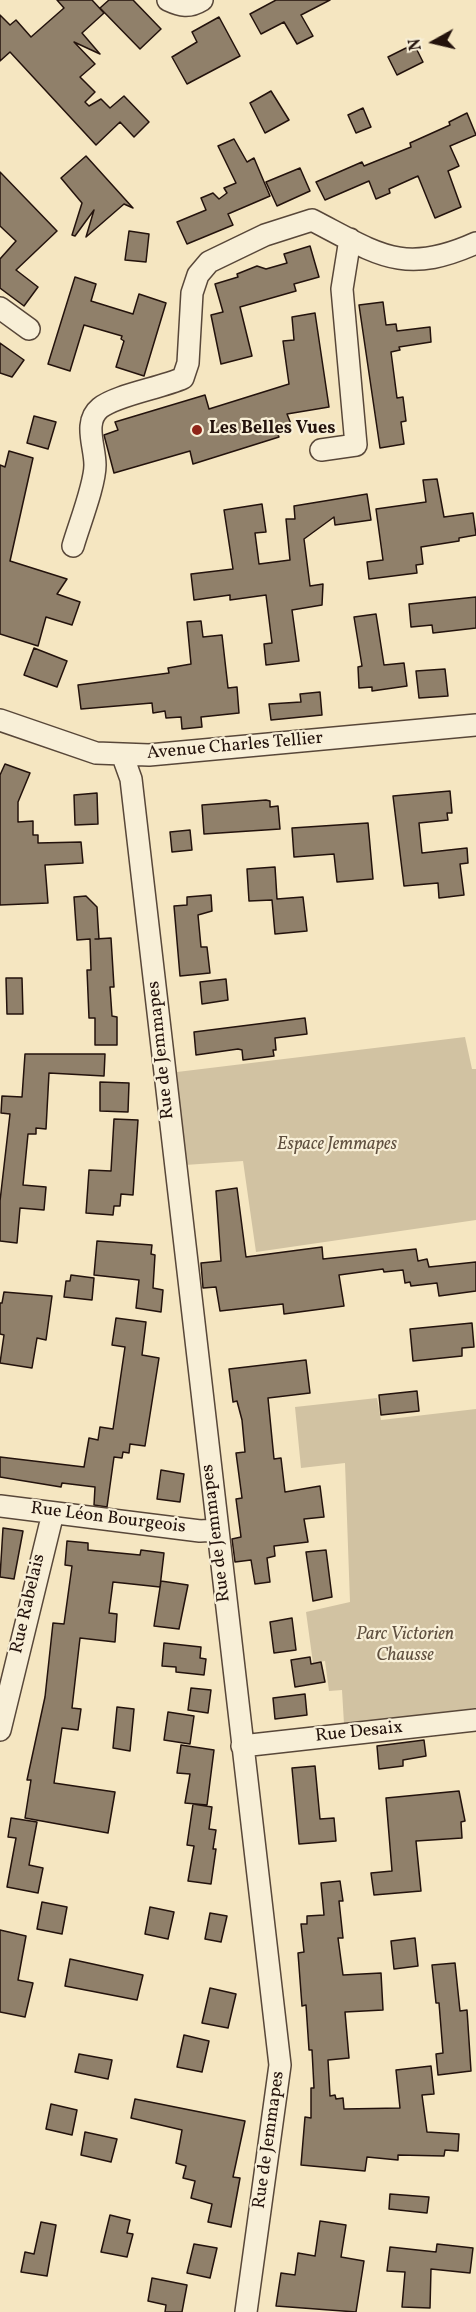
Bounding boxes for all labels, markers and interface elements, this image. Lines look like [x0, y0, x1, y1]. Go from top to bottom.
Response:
north arrow [404, 12, 464, 72]
text: N [404, 37, 428, 52]
place label: Les Belles Vues [209, 419, 336, 441]
marker: Les Belles Vues [190, 423, 204, 437]
street label: Avenue Charles Tellier [146, 729, 324, 765]
street label: Rue de Jemmapes [144, 980, 180, 1120]
park label: Espace Jemmapes [277, 1135, 397, 1157]
street label: Rue de Jemmapes [198, 1463, 236, 1603]
street label: Rue Léon Bourgeois [29, 1499, 187, 1539]
street label: Rue Rabelais [7, 1552, 51, 1656]
park label: Parc Victorien Chausse [356, 1625, 454, 1668]
street label: Rue Desaix [314, 1718, 404, 1748]
street label: Rue de Jemmapes [250, 2070, 290, 2210]

